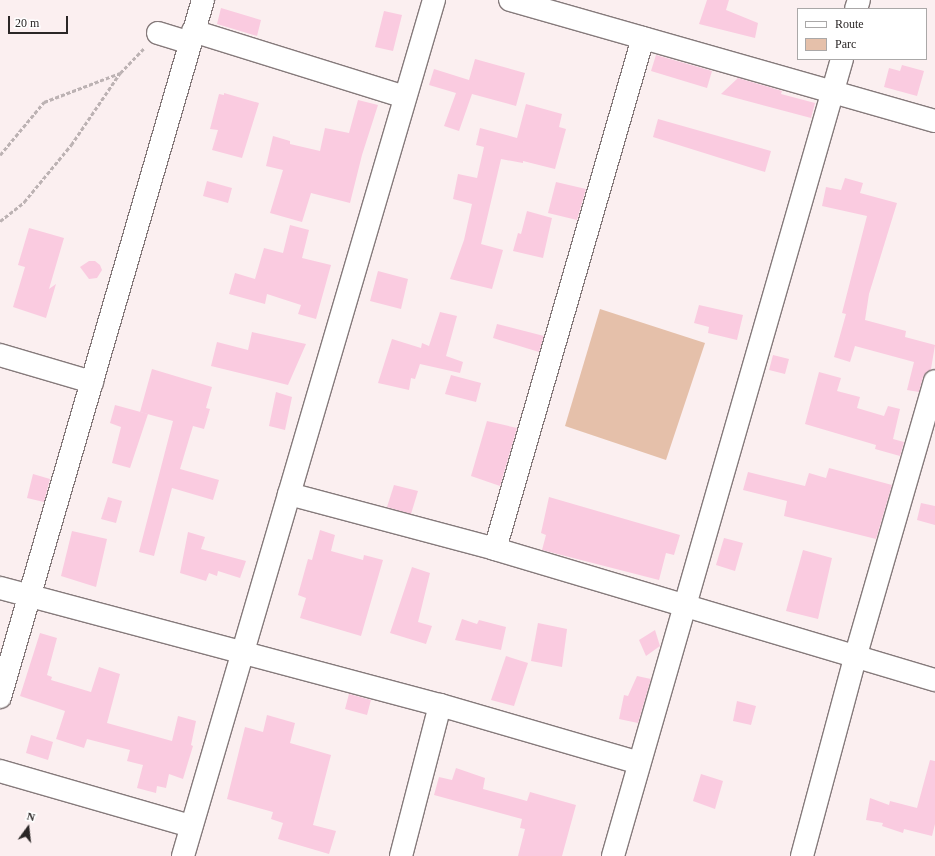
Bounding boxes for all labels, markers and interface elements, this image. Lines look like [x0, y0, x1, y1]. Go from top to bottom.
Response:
scale bar [10, 8, 70, 34]
legend [797, 8, 927, 60]
text: 20 m [15, 16, 39, 30]
text: Route [835, 17, 864, 31]
text: Parc [835, 37, 856, 51]
north arrow [8, 808, 48, 848]
text: N [26, 810, 36, 823]

